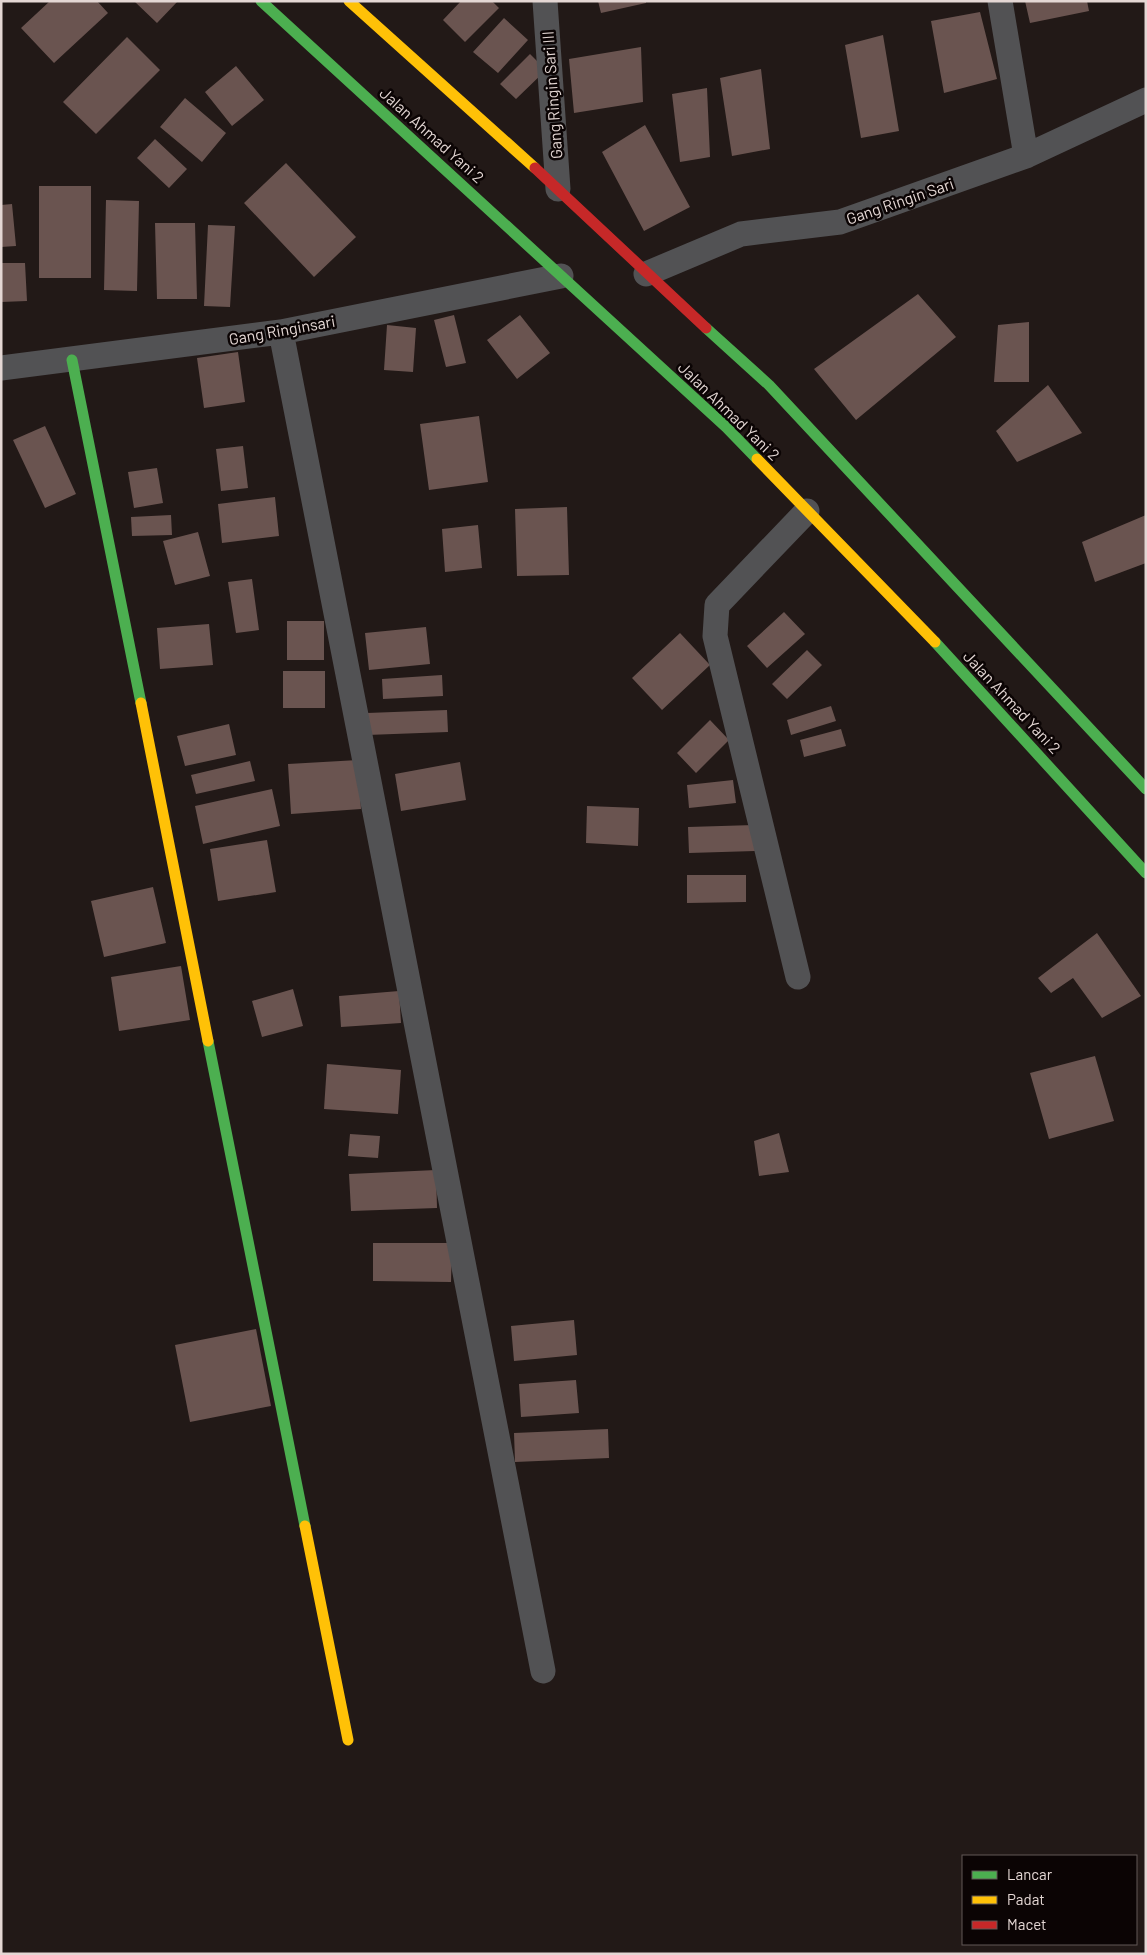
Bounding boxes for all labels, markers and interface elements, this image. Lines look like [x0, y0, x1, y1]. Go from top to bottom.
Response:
street label: Gang Ringin Sari III [538, 30, 565, 160]
street label: Jalan Ahmad Yani 2 [376, 83, 488, 186]
street label: Gang Ringin Sari [844, 173, 956, 228]
street label: Gang Ringinsari [227, 311, 337, 348]
street label: Jalan Ahmad Yani 2 [675, 357, 784, 464]
street label: Jalan Ahmad Yani 2 [960, 646, 1065, 757]
legend [962, 1855, 1137, 1945]
text: Lancar [1007, 1865, 1053, 1883]
text: Padat [1007, 1890, 1045, 1908]
text: Macet [1007, 1915, 1047, 1933]

